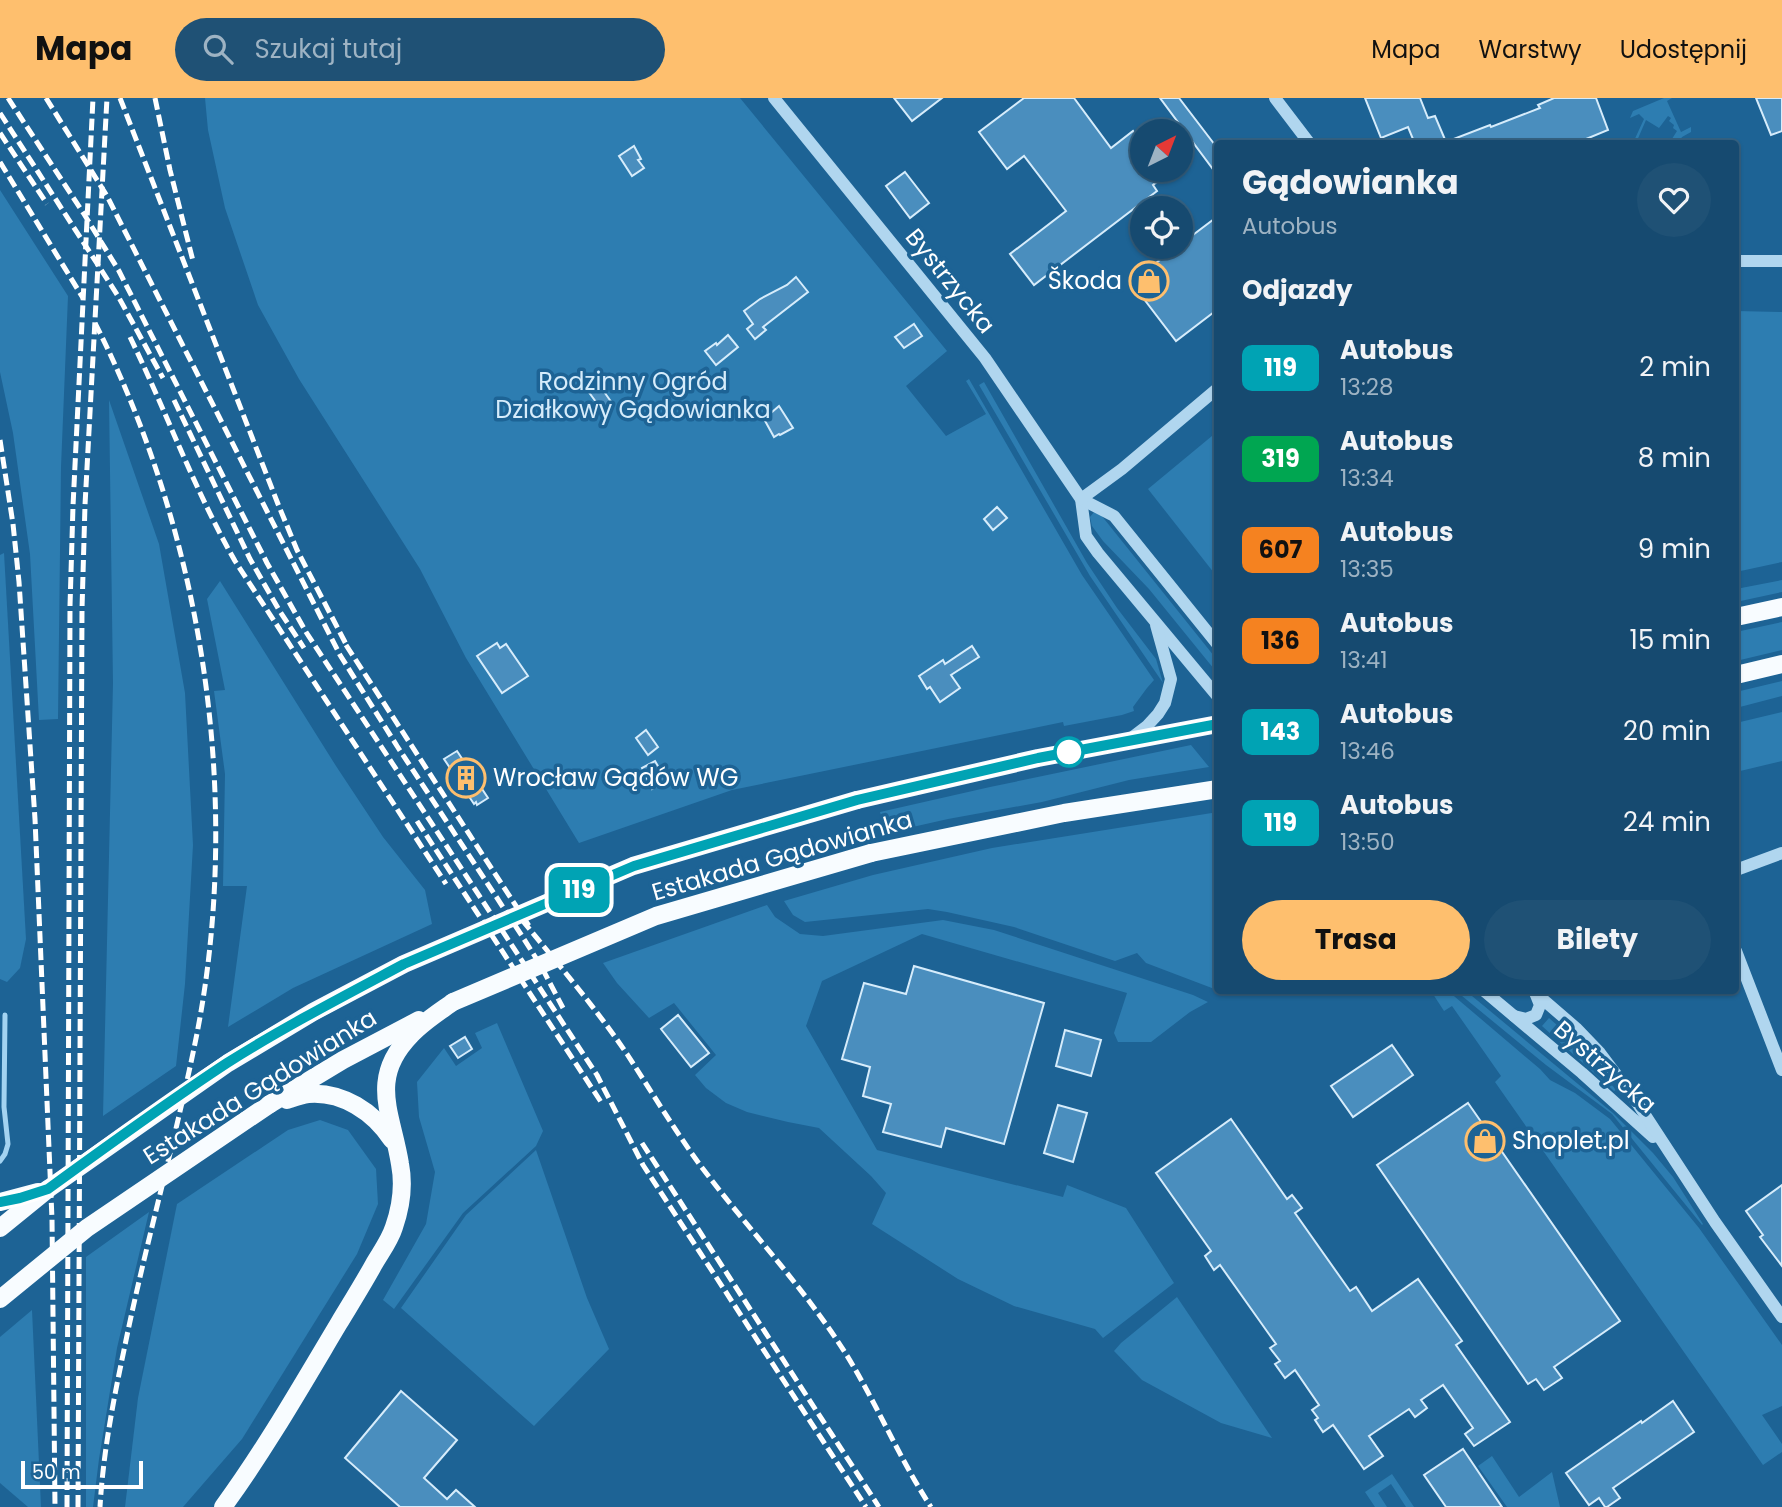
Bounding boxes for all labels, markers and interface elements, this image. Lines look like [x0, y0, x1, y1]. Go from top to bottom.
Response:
search box [175, 18, 665, 81]
text: Mapa [35, 25, 133, 72]
icon: search [199, 30, 237, 68]
text: Szukaj tutaj [255, 31, 402, 67]
text: Mapa [1371, 33, 1441, 66]
text: Warstwy [1479, 33, 1582, 66]
text: Udostępnij [1620, 33, 1747, 66]
north arrow [1130, 119, 1194, 182]
map controls [1130, 119, 1193, 259]
text: Gądowianka [1242, 159, 1459, 206]
button: heart [1637, 163, 1711, 237]
button: locate [1130, 196, 1193, 259]
text: Autobus [1242, 210, 1338, 242]
street label: Bystrzycka [898, 221, 1003, 340]
shop icon: Škoda [1128, 260, 1170, 302]
place label: Škoda [1048, 264, 1122, 297]
text: Odjazdy [1242, 272, 1352, 308]
text: Autobus [1340, 332, 1454, 368]
text: 2 min [1639, 349, 1711, 385]
text: 119 [1264, 351, 1297, 384]
park label: Rodzinny Ogród Działkowy Gądowianka [495, 365, 771, 426]
text: 13:28 [1340, 371, 1394, 403]
text: Autobus [1340, 423, 1454, 459]
text: 8 min [1638, 440, 1711, 476]
text: 319 [1261, 442, 1300, 475]
text: 13:34 [1340, 462, 1394, 494]
text: Autobus [1340, 514, 1454, 550]
text: 9 min [1638, 531, 1711, 567]
text: 607 [1259, 533, 1302, 566]
text: 13:35 [1340, 553, 1394, 585]
text: Autobus [1340, 605, 1454, 641]
text: 15 min [1630, 622, 1711, 658]
text: 136 [1261, 624, 1300, 657]
text: 13:41 [1340, 644, 1388, 676]
text: Autobus [1340, 696, 1454, 732]
text: 20 min [1623, 713, 1711, 749]
text: 143 [1261, 715, 1300, 748]
text: 13:46 [1340, 735, 1395, 767]
unlabelled marker [1054, 737, 1084, 767]
building icon: Wrocław Gądów WG [445, 757, 487, 799]
place label: Wrocław Gądów WG [493, 761, 738, 794]
text: Autobus [1340, 787, 1454, 823]
street label: Estakada Gądowianka [648, 803, 916, 909]
text: 24 min [1623, 804, 1711, 840]
text: 119 [1264, 806, 1297, 839]
text: 13:50 [1340, 826, 1395, 858]
line badge: 119 [539, 867, 619, 913]
text: 119 [563, 873, 595, 906]
button: Trasa [1242, 900, 1470, 980]
button: Bilety [1484, 900, 1711, 980]
street label: Estakada Gądowianka [137, 1001, 383, 1172]
street label: Bystrzycka [1547, 1013, 1664, 1120]
shop icon: Shoplet.pl [1464, 1120, 1506, 1162]
place label: Shoplet.pl [1512, 1124, 1630, 1157]
scale bar [21, 1458, 144, 1490]
text: 50 m [32, 1459, 81, 1486]

